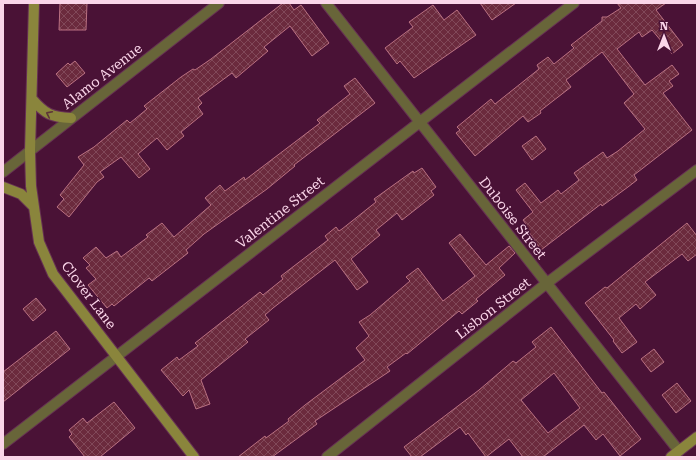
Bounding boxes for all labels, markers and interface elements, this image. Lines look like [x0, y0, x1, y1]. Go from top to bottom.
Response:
north arrow [644, 16, 684, 56]
text: N [660, 20, 669, 33]
street label: Alamo Avenue [59, 40, 145, 112]
one-way arrow [46, 111, 53, 119]
street label: Valentine Street [233, 173, 327, 251]
street label: Duboise Street [476, 174, 550, 262]
street label: Clover Lane [58, 258, 120, 332]
street label: Lisbon Street [453, 274, 533, 342]

